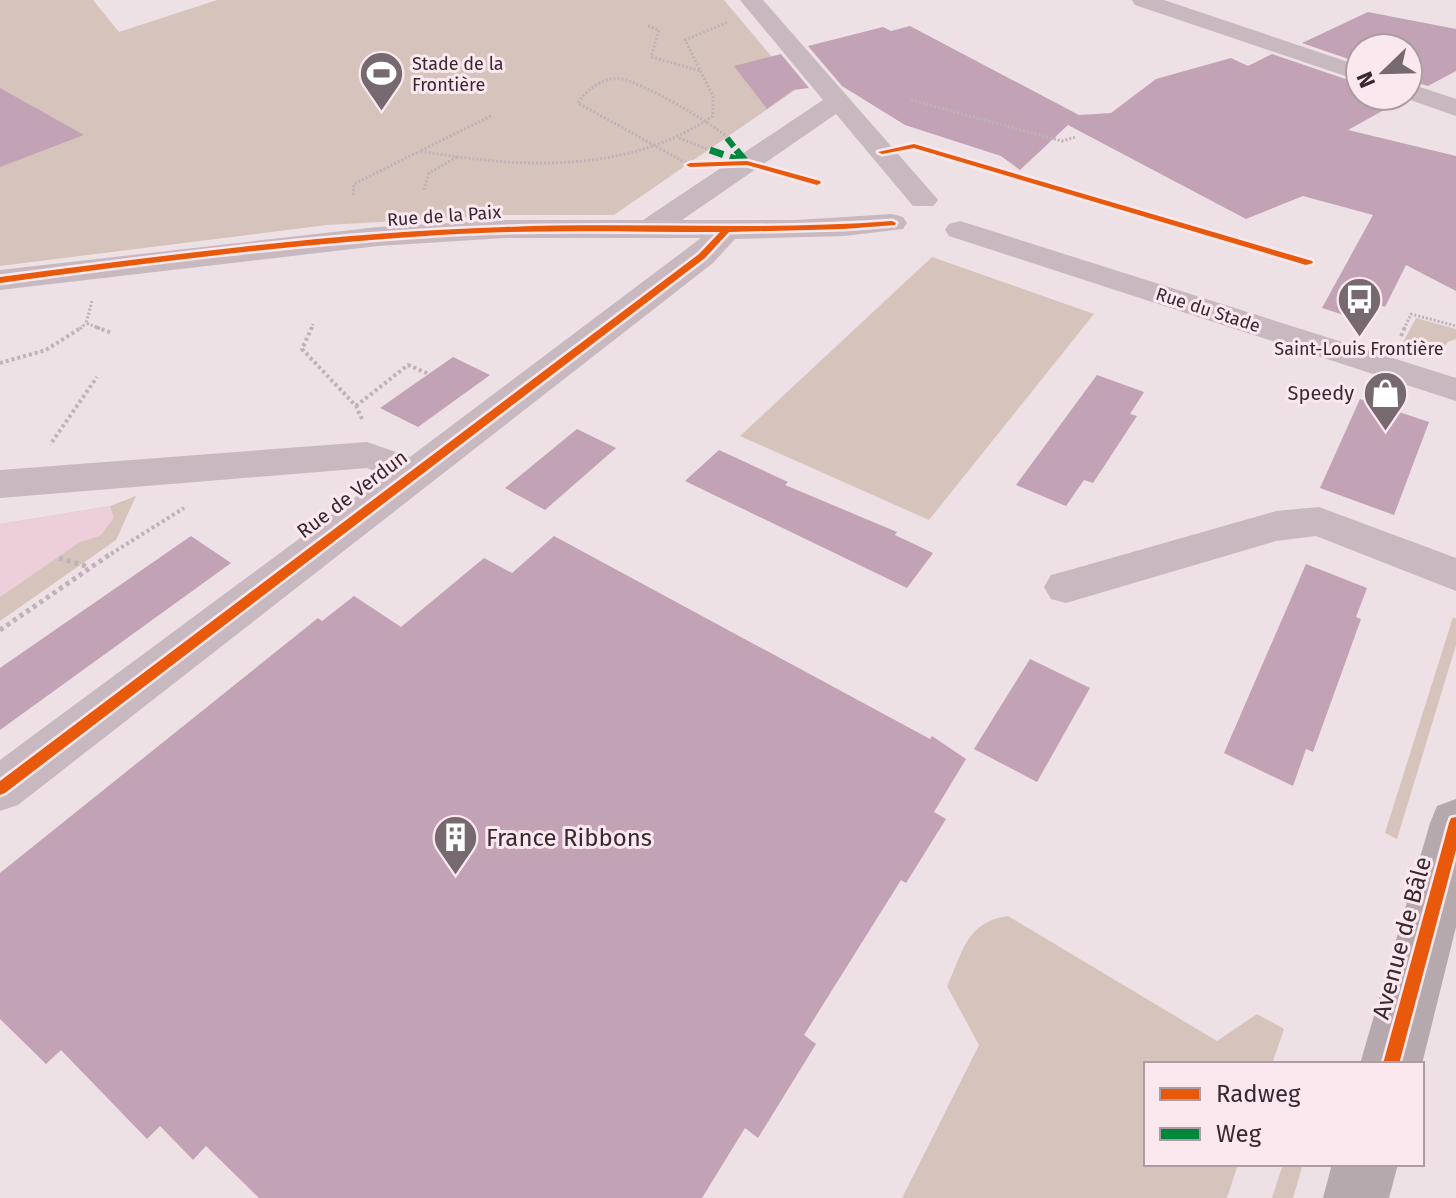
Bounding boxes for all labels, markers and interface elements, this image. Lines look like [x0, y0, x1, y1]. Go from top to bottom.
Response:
north arrow [1344, 32, 1424, 112]
sports icon: Stade de la Frontière [357, 50, 405, 113]
place label: Stade de la Frontière [412, 53, 504, 96]
text: N [1351, 68, 1381, 92]
street label: Rue de la Paix [386, 201, 502, 231]
bus stop icon: Saint-Louis Frontière [1335, 275, 1383, 338]
street label: Rue du Stade [1153, 283, 1263, 337]
place label: Saint-Louis Frontière [1274, 338, 1444, 360]
shop icon: Speedy [1361, 369, 1409, 432]
place label: Speedy [1288, 381, 1354, 405]
street label: Rue de Verdun [292, 445, 412, 543]
building icon: France Ribbons [431, 814, 479, 877]
place label: France Ribbons [486, 824, 652, 852]
street label: Avenue de Bâle [1367, 854, 1437, 1022]
legend [1144, 1062, 1424, 1166]
text: Radweg [1216, 1080, 1301, 1108]
text: Weg [1216, 1120, 1262, 1148]

